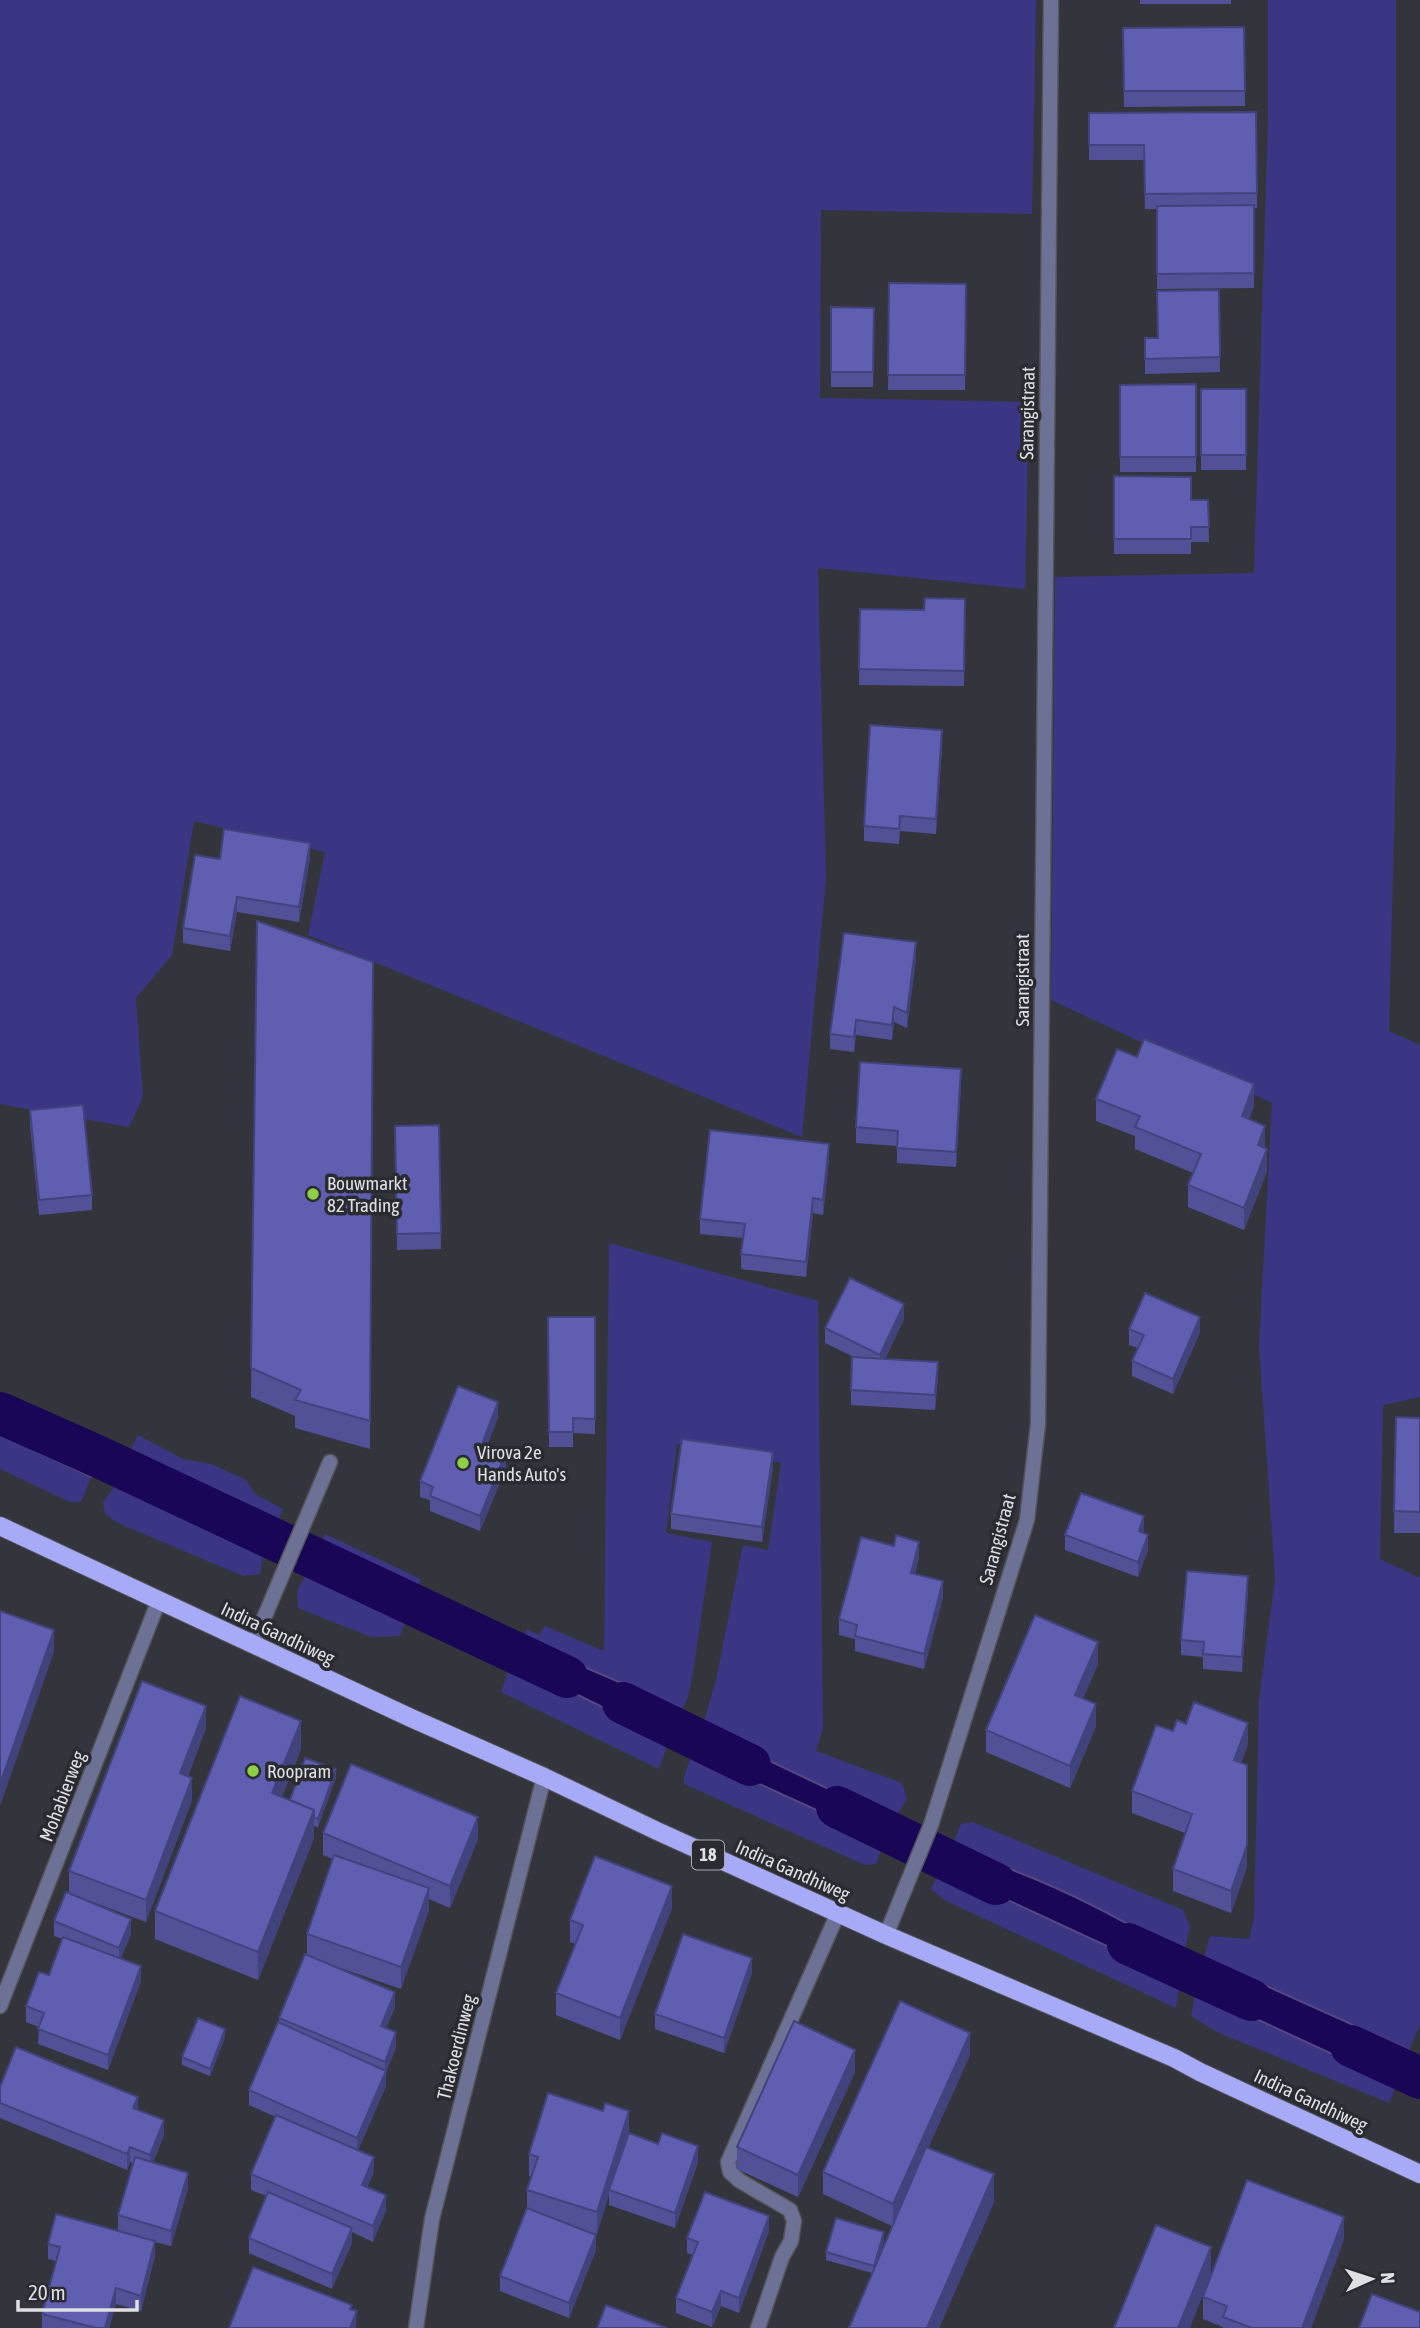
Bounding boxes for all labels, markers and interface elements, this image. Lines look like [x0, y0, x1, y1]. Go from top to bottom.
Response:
street label: Sarangistraat [1015, 366, 1039, 460]
street label: Sarangistraat [1011, 933, 1033, 1027]
place label: Bouwmarkt 82 Trading [327, 1172, 407, 1216]
marker: Bouwmarkt 82 Trading [305, 1186, 321, 1202]
place label: Virova 2e Hands Auto's [477, 1441, 566, 1485]
marker: Virova 2e Hands Auto's [455, 1455, 471, 1471]
street label: Sarangistraat [974, 1491, 1020, 1587]
street label: Indira Gandhiweg [218, 1597, 339, 1669]
street label: Mohabierweg [35, 1747, 90, 1844]
place label: Roopram [267, 1760, 331, 1782]
marker: Roopram [245, 1763, 261, 1779]
street label: Indira Gandhiweg [732, 1835, 854, 1905]
road number: 18 [692, 1840, 724, 1870]
street label: Thakoerdinweg [432, 1991, 480, 2102]
street label: Indira Gandhiweg [1251, 2064, 1372, 2136]
north arrow [1336, 2244, 1406, 2314]
scale bar [18, 2268, 136, 2312]
text: N [1377, 2272, 1399, 2284]
text: 20 m [28, 2280, 66, 2304]

